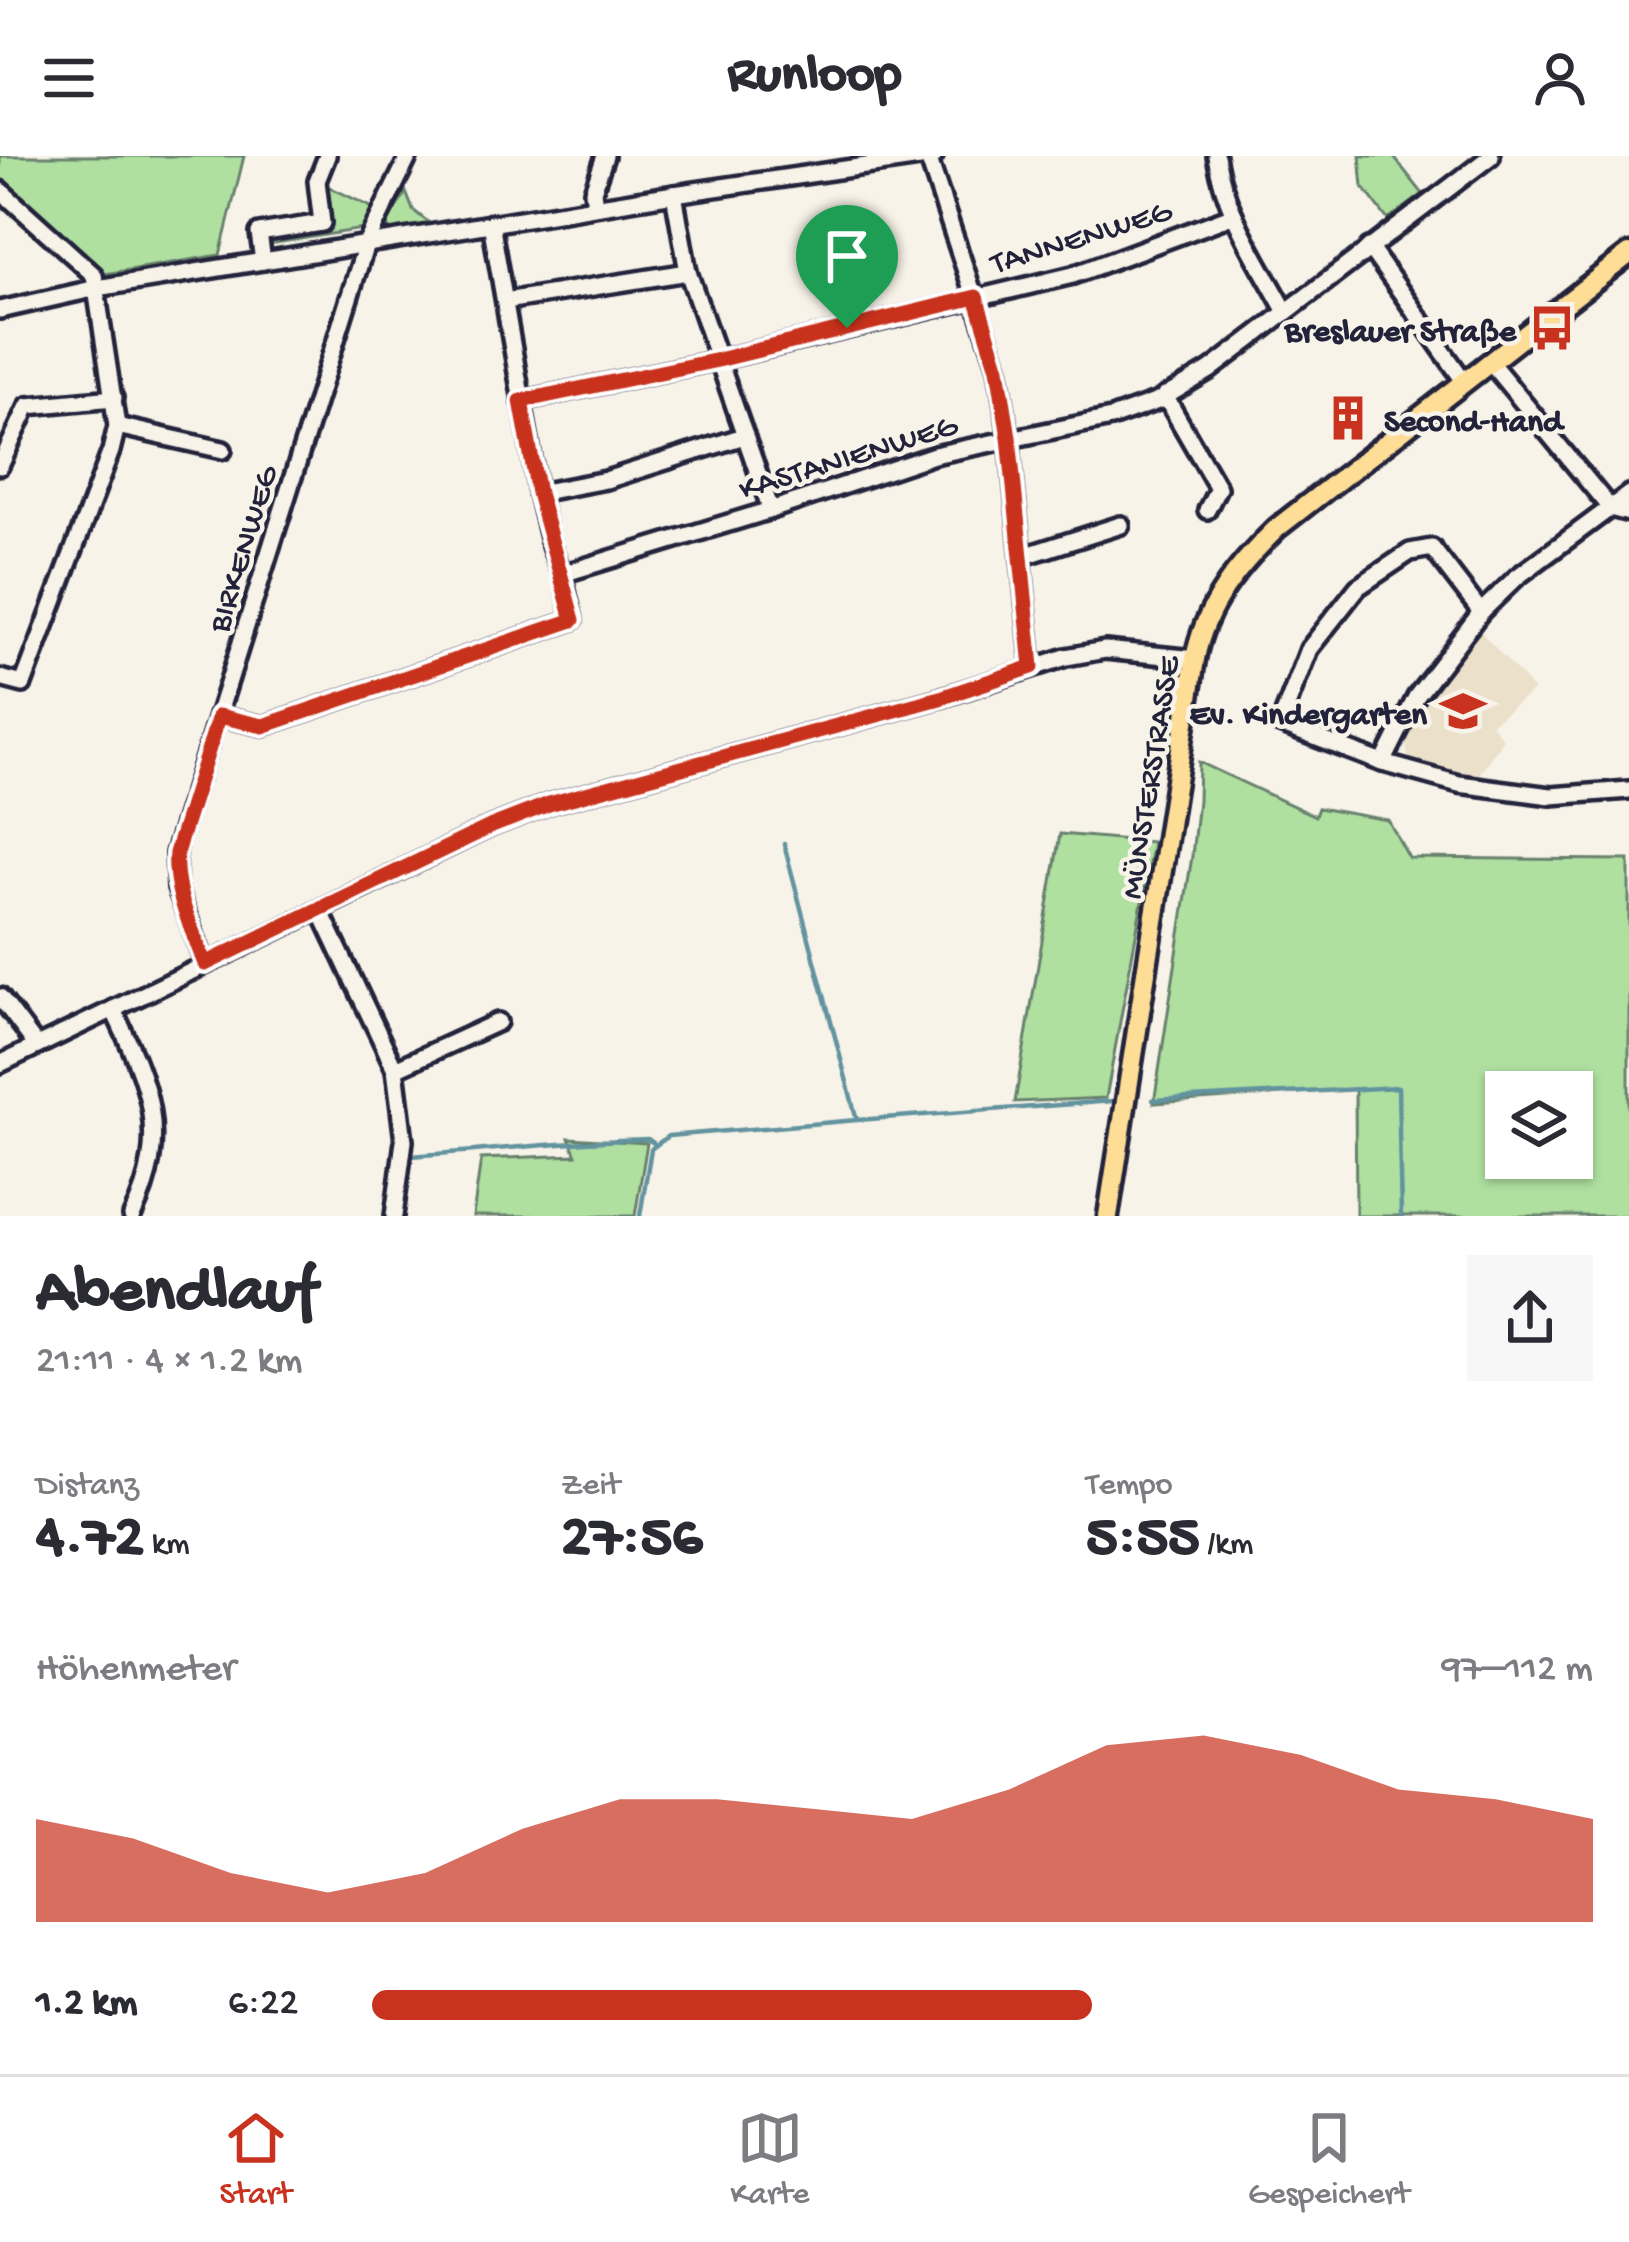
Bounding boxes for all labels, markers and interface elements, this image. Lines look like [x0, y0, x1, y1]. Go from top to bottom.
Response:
icon: menu [36, 45, 102, 111]
icon: person [1527, 45, 1593, 111]
text: Runloop [728, 46, 901, 110]
street label: TANNENWEG [985, 194, 1178, 286]
pin [796, 205, 898, 328]
icon: arrive [814, 223, 880, 289]
bus stop icon: Breslauer Straße [1527, 303, 1577, 353]
place label: Breslauer Straße [1284, 315, 1517, 353]
building icon: Second-Hand [1323, 393, 1373, 443]
place label: Second-Hand [1384, 405, 1566, 443]
street label: KASTANIENWEG [735, 408, 964, 511]
street label: BIRKENWEG [202, 461, 289, 638]
street label: MÜNSTERSTRASSE [1115, 652, 1191, 902]
school or university icon: Ev. Kindergarten [1438, 686, 1488, 736]
place label: Ev. Kindergarten [1190, 698, 1427, 736]
map controls [1485, 1071, 1593, 1179]
button: layers [1485, 1071, 1593, 1179]
button: share [1467, 1255, 1593, 1381]
text: Abendlauf [36, 1256, 316, 1334]
text: 21:11 · 4 × 1.2 km [36, 1340, 303, 1386]
text: Distanz [36, 1468, 139, 1506]
text: Zeit [561, 1468, 620, 1506]
text: Tempo [1086, 1468, 1173, 1506]
text: 4.72 [36, 1506, 144, 1576]
text: 27:56 [561, 1506, 702, 1576]
text: 5:55 [1086, 1506, 1200, 1576]
text: km [144, 1527, 190, 1565]
text: /km [1200, 1527, 1253, 1565]
text: Höhenmeter [36, 1648, 236, 1694]
text: 97–112 m [1442, 1648, 1593, 1694]
text: 1.2 km [36, 1982, 137, 2028]
text: 6:22 [228, 1982, 298, 2028]
tab: Start [219, 2105, 292, 2215]
tab: Karte [731, 2105, 809, 2215]
tab: Gespeichert [1248, 2105, 1410, 2215]

